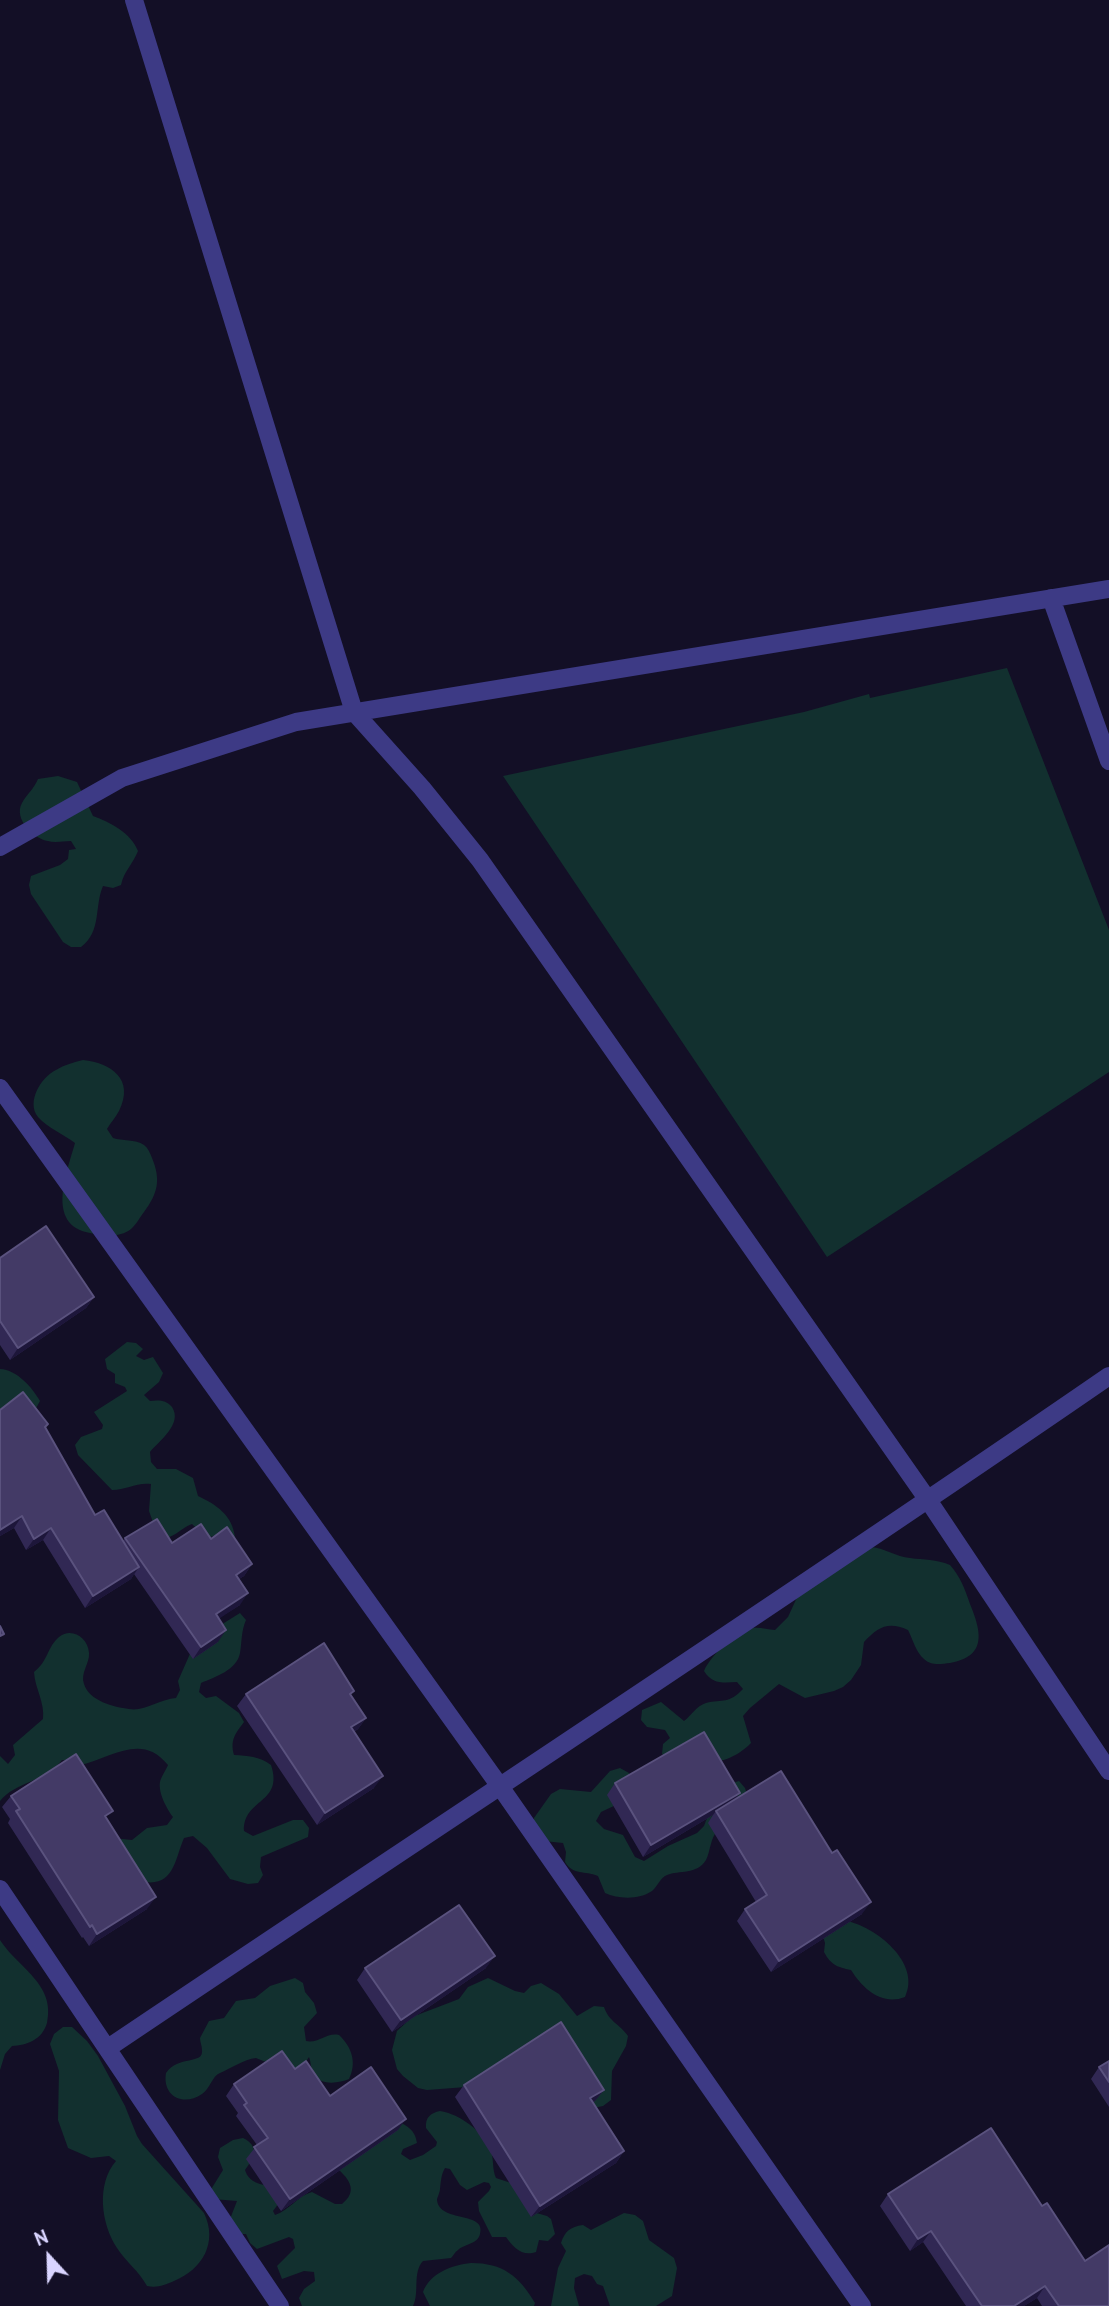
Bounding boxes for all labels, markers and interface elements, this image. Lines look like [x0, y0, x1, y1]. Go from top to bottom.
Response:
north arrow [14, 2222, 84, 2292]
text: N [31, 2224, 51, 2251]

